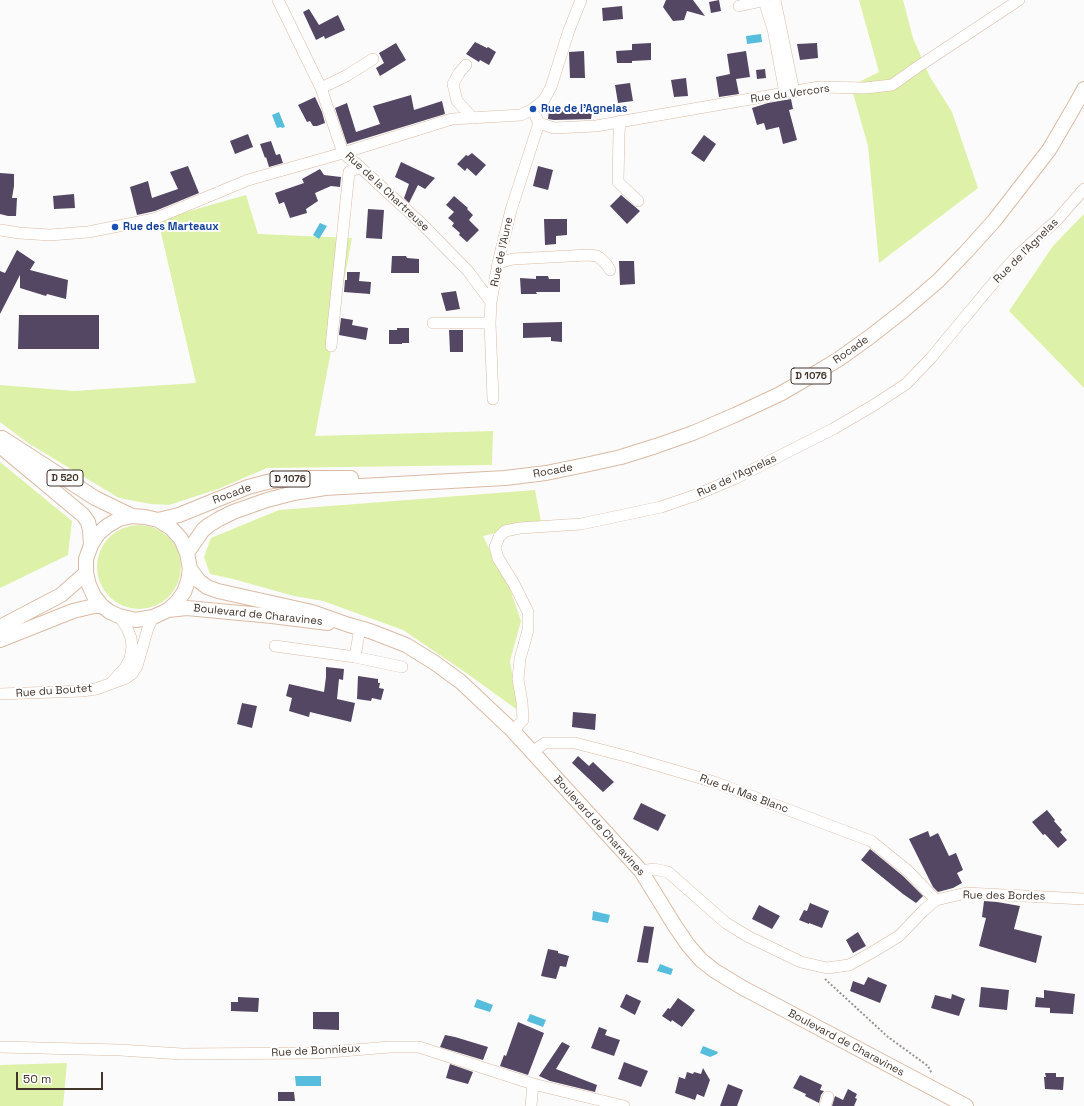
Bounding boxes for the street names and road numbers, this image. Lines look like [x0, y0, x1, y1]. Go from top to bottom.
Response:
street label: Rue du Vercors [750, 82, 830, 106]
street label: Rue de la Chartreuse [342, 150, 432, 234]
street label: Rue de l'Aune [488, 216, 516, 288]
street label: Rue de l'Agnelas [991, 216, 1061, 286]
street label: Rocade [831, 333, 871, 367]
road number: D 1076 [791, 368, 831, 384]
street label: Rue de l'Agnelas [695, 452, 779, 500]
street label: Rocade [532, 461, 574, 481]
road number: D 520 [47, 470, 83, 486]
road number: D 1076 [270, 471, 310, 487]
street label: Rocade [211, 481, 253, 507]
street label: Boulevard de Charavines [193, 602, 323, 628]
street label: Rue du Boutet [15, 682, 93, 700]
street label: Rue du Mas Blanc [698, 772, 790, 816]
street label: Boulevard de Charavines [551, 773, 647, 879]
street label: Rue des Bordes [963, 889, 1045, 903]
street label: Boulevard de Charavines [786, 1007, 906, 1079]
street label: Rue de Bonnieux [271, 1042, 361, 1060]

